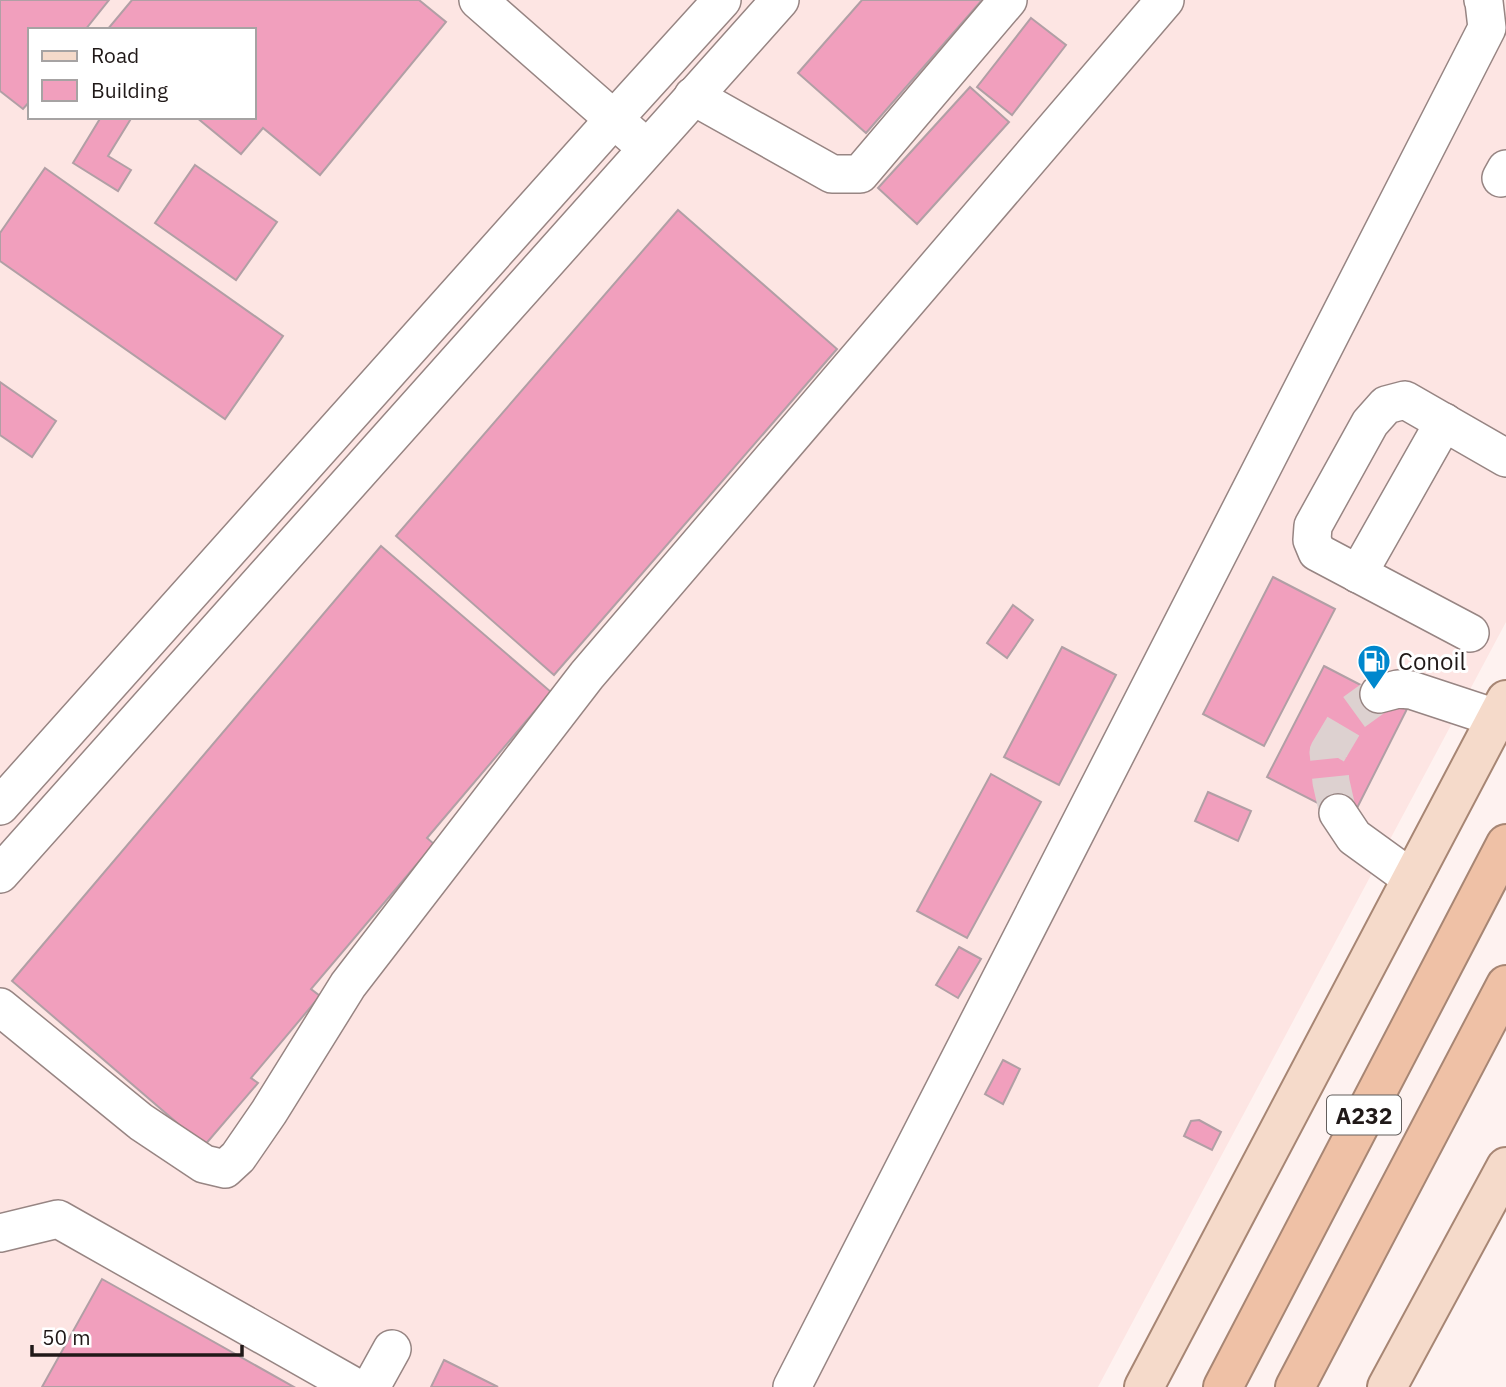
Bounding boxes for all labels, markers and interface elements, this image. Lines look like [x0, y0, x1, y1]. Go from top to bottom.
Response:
legend [28, 28, 256, 119]
text: Road [91, 41, 139, 69]
text: Building [91, 76, 168, 104]
fuel station icon: Conoil [1355, 642, 1393, 691]
place label: Conoil [1398, 645, 1466, 677]
road number: A232 [1327, 1096, 1401, 1134]
scale bar [32, 1314, 242, 1358]
text: 50 m [42, 1323, 91, 1351]

